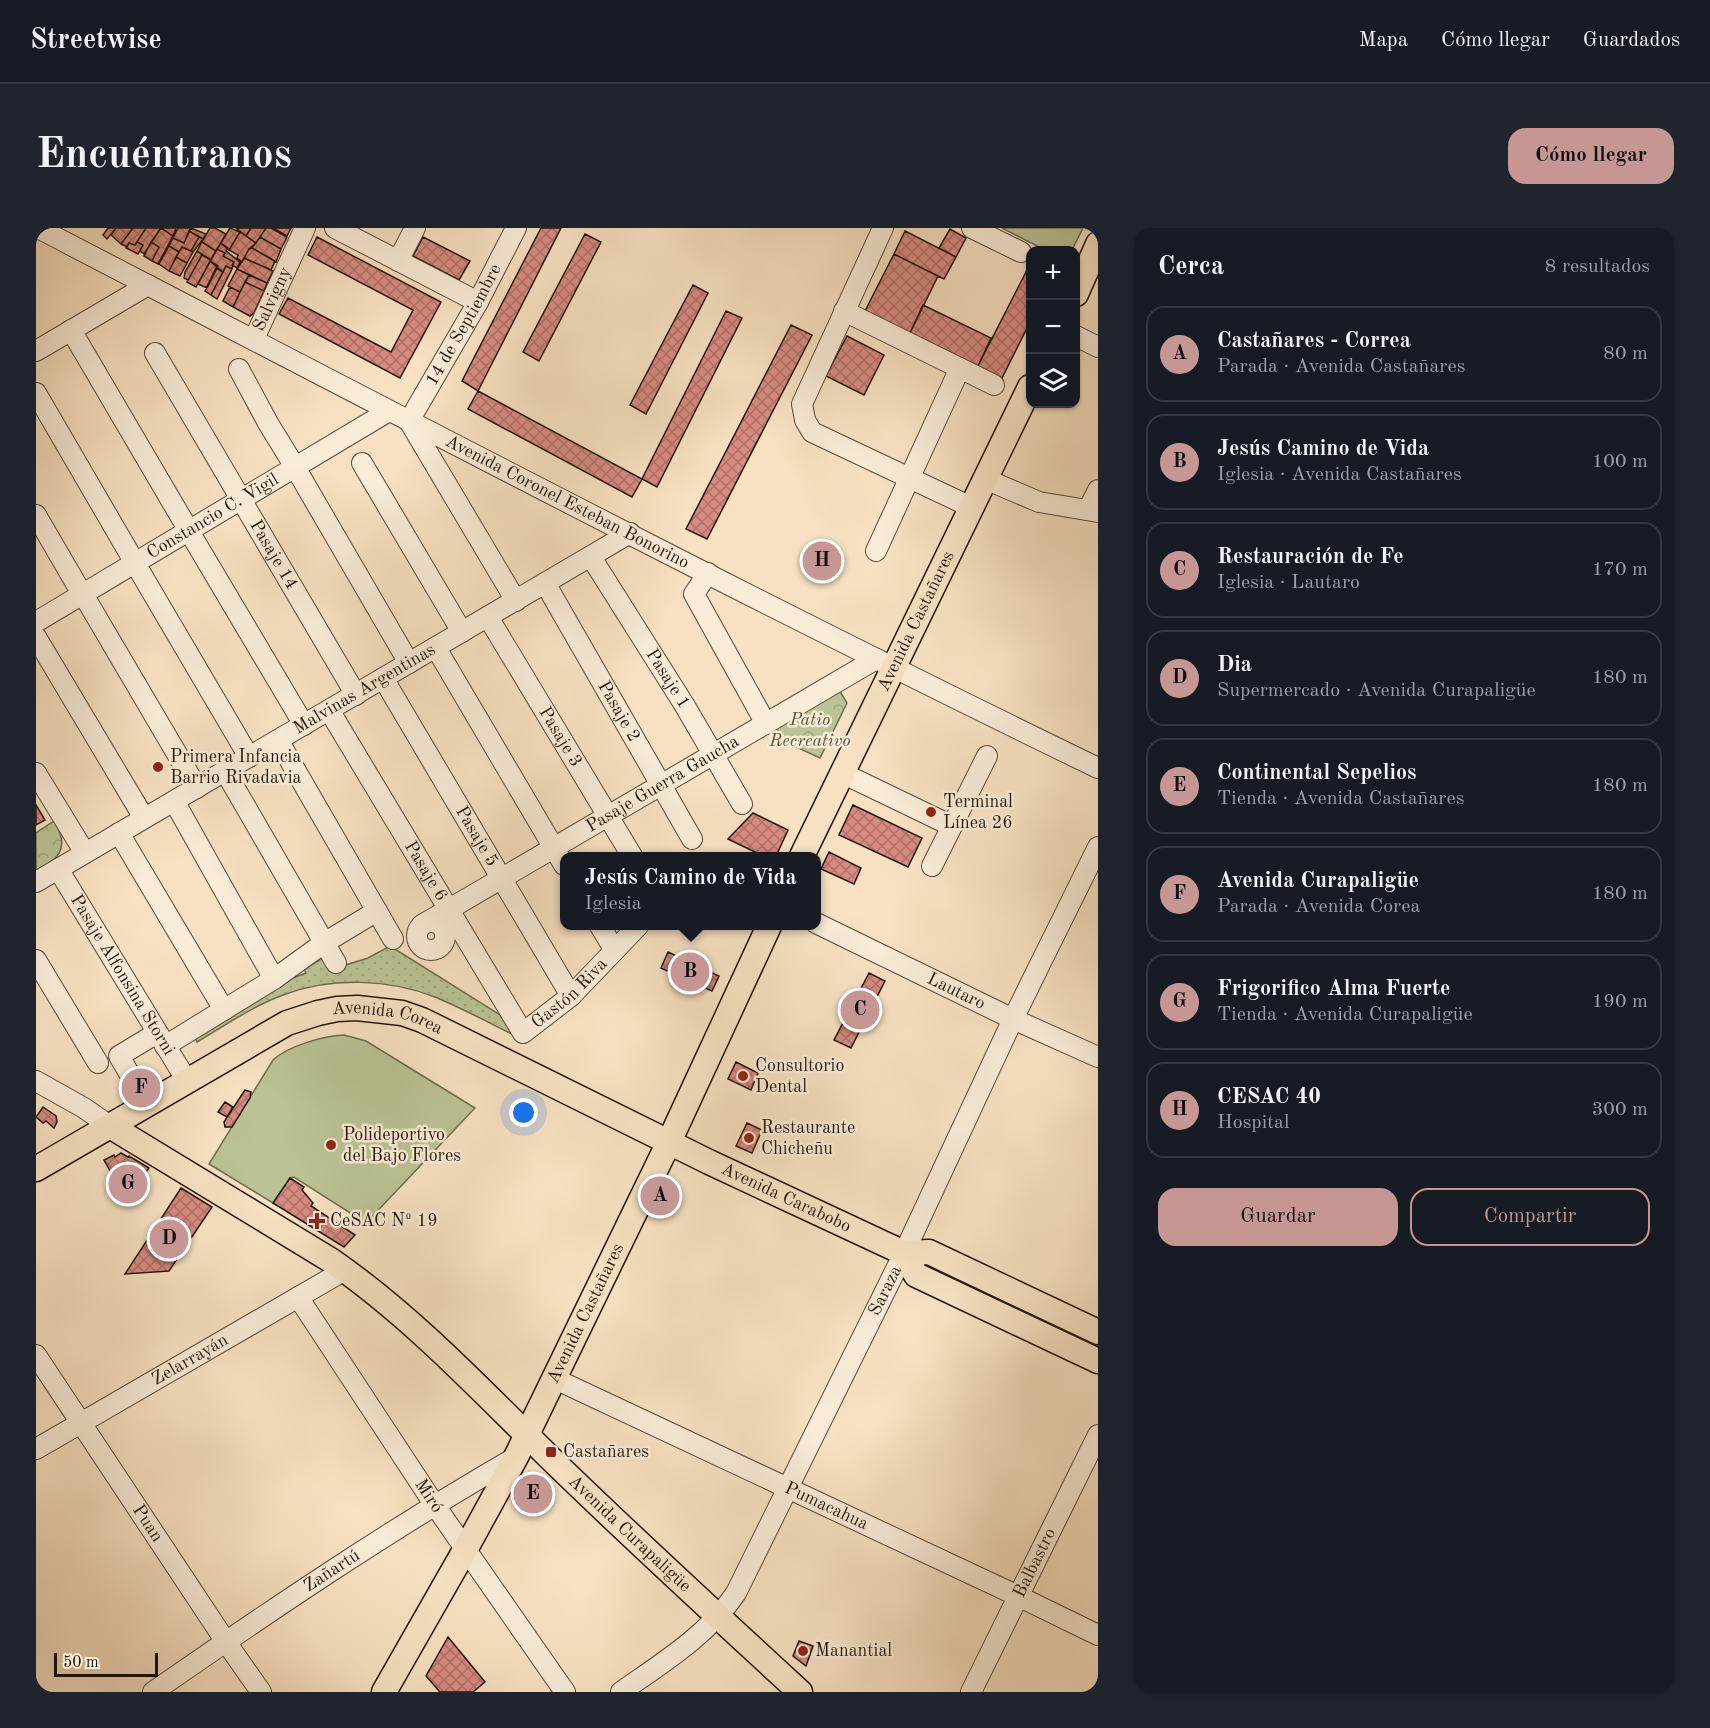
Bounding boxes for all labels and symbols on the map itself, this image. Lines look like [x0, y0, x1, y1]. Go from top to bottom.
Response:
street label: 14 de Septiembre [423, 261, 505, 389]
street label: Salvigny [250, 264, 295, 334]
street label: Avenida Coronel Esteban Bonorino [442, 432, 692, 572]
street label: Constancio C. Vigil [144, 470, 282, 562]
street label: Pasaje 14 [246, 517, 301, 593]
pin: H [802, 538, 842, 584]
street label: Avenida Castañares [874, 548, 958, 694]
street label: Malvinas Argentinas [290, 640, 439, 738]
street label: Pasaje 1 [642, 646, 693, 712]
street label: Pasaje 2 [594, 678, 643, 745]
street label: Pasaje 3 [535, 704, 585, 770]
park label: Patio Recreativo [768, 711, 851, 750]
street label: Pasaje Guerra Gaucha [583, 732, 742, 836]
place label: Primera Infancia Barrio Rivadavia [170, 748, 302, 787]
marker: Primera Infancia Barrio Rivadavia [151, 760, 165, 774]
place label: Terminal Línea 26 [943, 793, 1013, 832]
street label: Pasaje 5 [452, 803, 501, 870]
marker: Terminal Línea 26 [924, 805, 938, 819]
street label: Pasaje 6 [401, 838, 451, 904]
street label: Pasaje Alfonsina Storni [67, 892, 178, 1058]
pin: B [670, 950, 710, 994]
street label: Gastón Riva [528, 955, 611, 1032]
street label: Lautaro [924, 970, 988, 1013]
pin: C [840, 988, 880, 1032]
street label: Avenida Corea [332, 999, 446, 1038]
place label: Consultorio Dental [755, 1057, 844, 1096]
pin: F [122, 1066, 160, 1110]
marker: Consultorio Dental [736, 1069, 750, 1083]
your location [509, 1098, 538, 1127]
place label: Restaurante Chicheñu [761, 1119, 855, 1158]
place label: Polideportivo del Bajo Flores [343, 1126, 461, 1165]
marker: Restaurante Chicheñu [742, 1131, 756, 1145]
marker: Polideportivo del Bajo Flores [324, 1138, 338, 1152]
street label: Avenida Carabobo [718, 1160, 854, 1236]
pin: G [108, 1162, 148, 1206]
pin: A [640, 1174, 680, 1218]
marker: CeSAC Nº 19 [308, 1212, 326, 1230]
place label: CeSAC Nº 19 [330, 1212, 438, 1230]
pin: D [150, 1216, 188, 1262]
street label: Avenida Castañares [544, 1240, 627, 1387]
street label: Saraza [866, 1263, 905, 1318]
street label: Zelarrayán [149, 1331, 231, 1389]
place label: Castañares [563, 1443, 649, 1461]
marker: Castañares [544, 1445, 558, 1459]
pin: E [514, 1472, 552, 1516]
street label: Avenida Curapaligüe [565, 1472, 694, 1596]
street label: Miró [411, 1476, 446, 1516]
street label: Pumacahua [782, 1479, 871, 1534]
street label: Puan [129, 1502, 166, 1546]
street label: Balbastro [1010, 1525, 1059, 1600]
street label: Zañartú [301, 1546, 363, 1596]
place label: Manantial [815, 1642, 892, 1660]
marker: Manantial [796, 1644, 810, 1658]
scale bar [54, 1650, 158, 1678]

